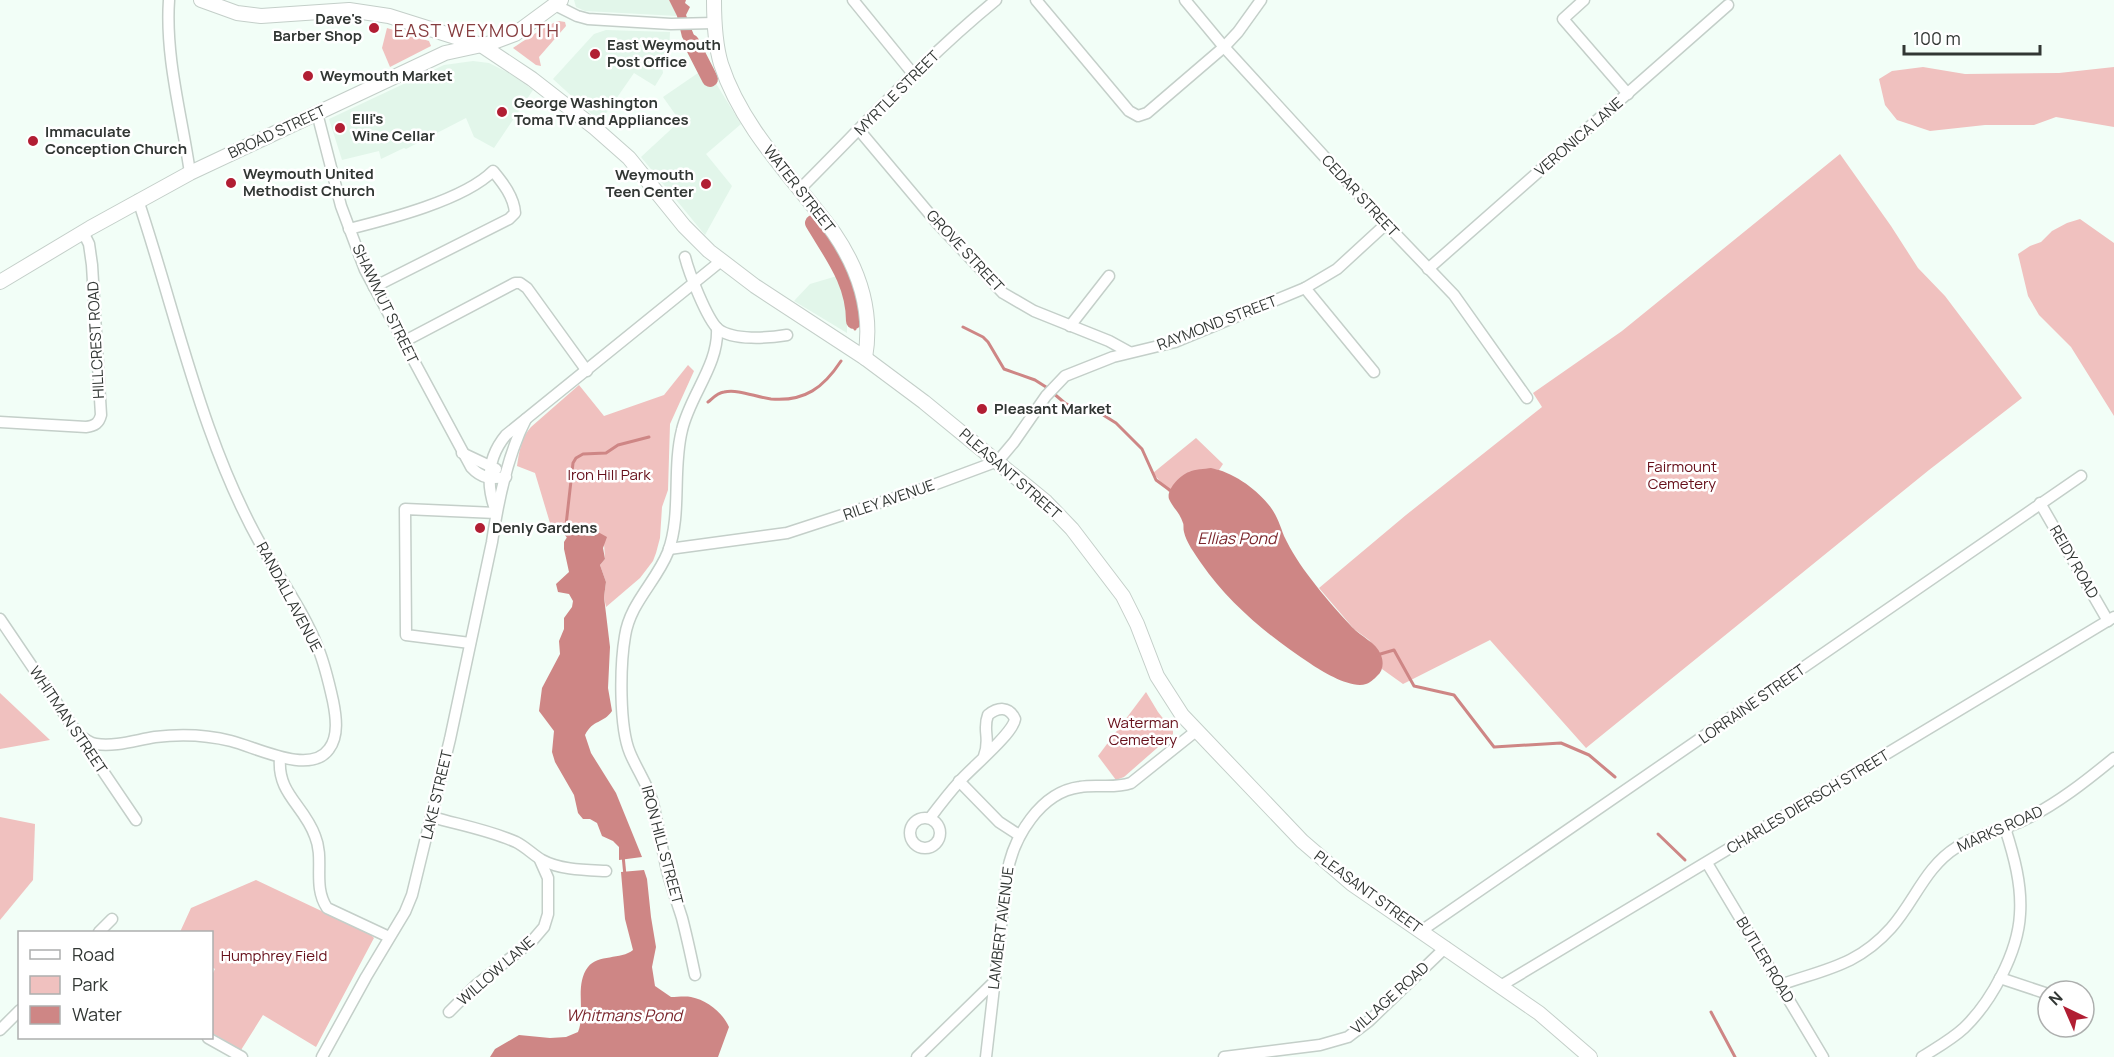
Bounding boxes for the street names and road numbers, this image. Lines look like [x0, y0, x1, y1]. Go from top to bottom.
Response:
street label: MYRTLE STREET [850, 45, 944, 140]
street label: VERONICA LANE [1530, 92, 1627, 181]
street label: BROAD STREET [225, 100, 329, 163]
street label: WATER STREET [759, 141, 840, 237]
street label: CEDAR STREET [1317, 150, 1404, 241]
street label: GROVE STREET [922, 205, 1009, 296]
street label: SHAWMUT STREET [347, 241, 423, 367]
street label: HILLCREST ROAD [82, 281, 109, 399]
street label: RAYMOND STREET [1154, 290, 1280, 355]
street label: PLEASANT STREET [955, 423, 1066, 524]
street label: RILEY AVENUE [840, 474, 937, 525]
street label: REIDY ROAD [2045, 521, 2104, 602]
street label: RANDALL AVENUE [252, 538, 327, 655]
street label: LORRAINE STREET [1694, 659, 1809, 748]
street label: WHITMAN STREET [25, 662, 112, 778]
street label: CHARLES DIERSCH STREET [1722, 745, 1893, 859]
street label: LAKE STREET [416, 748, 457, 842]
street label: IRON HILL STREET [637, 783, 688, 907]
street label: MARKS ROAD [1954, 800, 2046, 857]
street label: PLEASANT STREET [1310, 845, 1427, 938]
street label: LAMBERT AVENUE [983, 865, 1018, 991]
street label: BUTLER ROAD [1731, 913, 1799, 1007]
street label: WILLOW LANE [453, 931, 539, 1010]
street label: VILLAGE ROAD [1346, 957, 1433, 1038]

